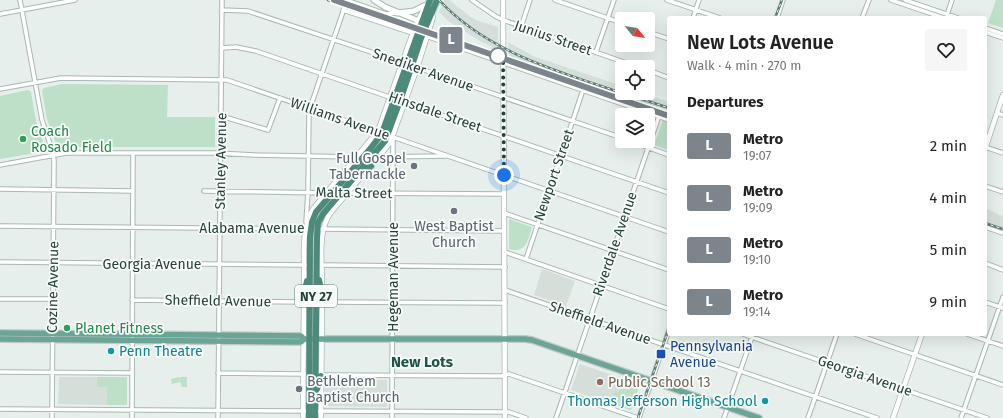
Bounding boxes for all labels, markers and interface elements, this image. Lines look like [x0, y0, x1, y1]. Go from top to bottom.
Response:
north arrow [615, 12, 655, 52]
map controls [615, 12, 655, 148]
street label: Junius Street [512, 17, 595, 60]
line badge: L [438, 27, 464, 53]
button: heart [925, 29, 967, 71]
text: L [447, 31, 455, 48]
text: New Lots Avenue [687, 31, 834, 54]
street label: Snediker Avenue [370, 45, 476, 95]
unlabelled marker [489, 47, 507, 65]
text: Walk · 4 min · 270 m [687, 58, 801, 73]
button: locate [615, 60, 655, 100]
street label: Hinsdale Street [386, 88, 485, 136]
text: Departures [687, 93, 764, 111]
street label: Williams Avenue [288, 94, 392, 144]
button: layers [615, 108, 655, 148]
street label: Stanley Avenue [212, 112, 230, 210]
place label: Coach Rosado Field [31, 123, 112, 156]
street label: Newport Street [530, 126, 578, 223]
text: Metro [743, 130, 783, 148]
marker: Coach Rosado Field [18, 134, 28, 144]
text: L [705, 137, 713, 154]
text: 2 min [930, 137, 967, 155]
text: 19:07 [743, 148, 771, 163]
place label: Full Gospel Tabernackle [329, 150, 406, 183]
marker: Full Gospel Tabernackle [409, 161, 419, 171]
your location [494, 165, 514, 185]
text: Metro [743, 182, 783, 200]
street label: Malta Street [315, 184, 393, 202]
street label: Riverdale Avenue [589, 189, 641, 299]
text: L [705, 189, 713, 206]
text: 4 min [929, 189, 967, 207]
text: 19:09 [743, 200, 773, 215]
marker: West Baptist Church [449, 206, 459, 216]
place label: West Baptist Church [414, 218, 495, 251]
street label: Alabama Avenue [199, 220, 305, 237]
street label: Hegeman Avenue [385, 222, 402, 332]
text: Metro [743, 234, 783, 252]
street label: Cozine Avenue [44, 241, 62, 333]
text: L [705, 241, 713, 258]
text: 5 min [930, 241, 967, 259]
text: 19:10 [743, 252, 771, 267]
street label: Georgia Avenue [103, 256, 201, 273]
road number: NY 27 [295, 285, 337, 307]
text: Metro [743, 286, 783, 304]
street label: Sheffield Avenue [165, 292, 271, 310]
text: L [705, 293, 713, 310]
text: 9 min [929, 293, 967, 311]
street label: Sheffield Avenue [547, 298, 653, 348]
text: 19:14 [743, 304, 771, 319]
place label: Planet Fitness [75, 320, 164, 337]
marker: Planet Fitness [62, 323, 72, 333]
place label: Pennsylvania Avenue [670, 338, 753, 371]
place label: Penn Theatre [119, 343, 203, 360]
marker: Penn Theatre [106, 346, 116, 356]
marker: Pennsylvania Avenue [655, 348, 667, 360]
street label: Georgia Avenue [815, 352, 915, 400]
district label: New Lots [391, 353, 453, 371]
place label: Bethlehem Baptist Church [307, 373, 400, 406]
place label: Public School 13 [608, 374, 710, 391]
marker: Public School 13 [595, 377, 605, 387]
marker: Bethlehem Baptist Church [294, 384, 304, 394]
place label: Thomas Jefferson High School [567, 393, 757, 410]
marker: Thomas Jefferson High School [760, 396, 770, 406]

